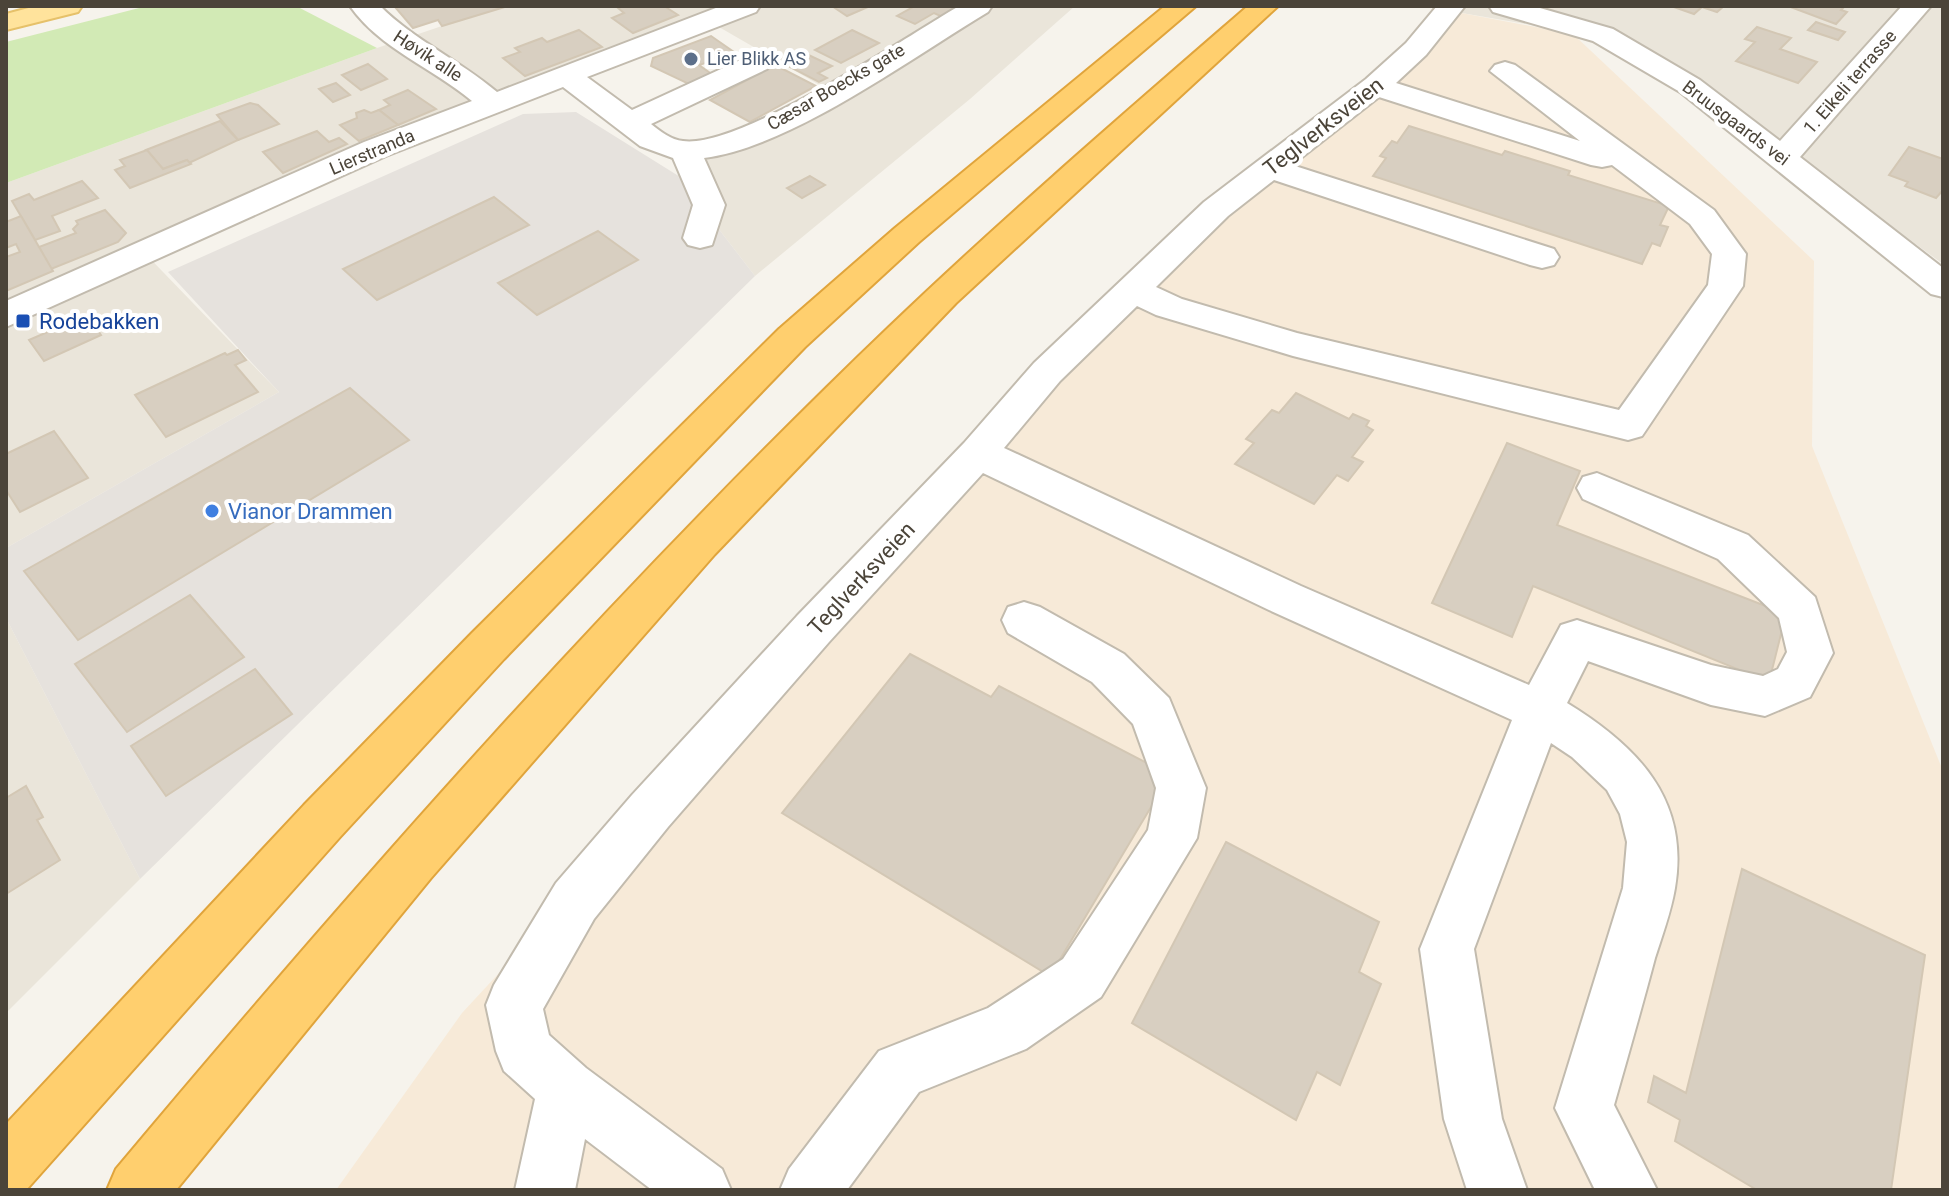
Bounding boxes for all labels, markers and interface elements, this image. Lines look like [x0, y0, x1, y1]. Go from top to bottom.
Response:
street label: 1. Eikeli terrasse [1799, 25, 1900, 138]
street label: Høvik alle [390, 26, 467, 86]
street label: Cæsar Boecks gate [763, 39, 908, 134]
place label: Lier Blikk AS [707, 48, 807, 69]
marker: Lier Blikk AS [682, 50, 700, 68]
street label: Teglverksveien [1259, 72, 1388, 181]
street label: Bruusgaards vei [1679, 76, 1794, 170]
street label: Lierstranda [326, 124, 417, 179]
place label: Rodebakken [39, 309, 159, 334]
marker: Rodebakken [14, 312, 32, 330]
place label: Vianor Drammen [228, 499, 393, 524]
marker: Vianor Drammen [203, 502, 221, 520]
street label: Teglverksveien [803, 517, 920, 640]

